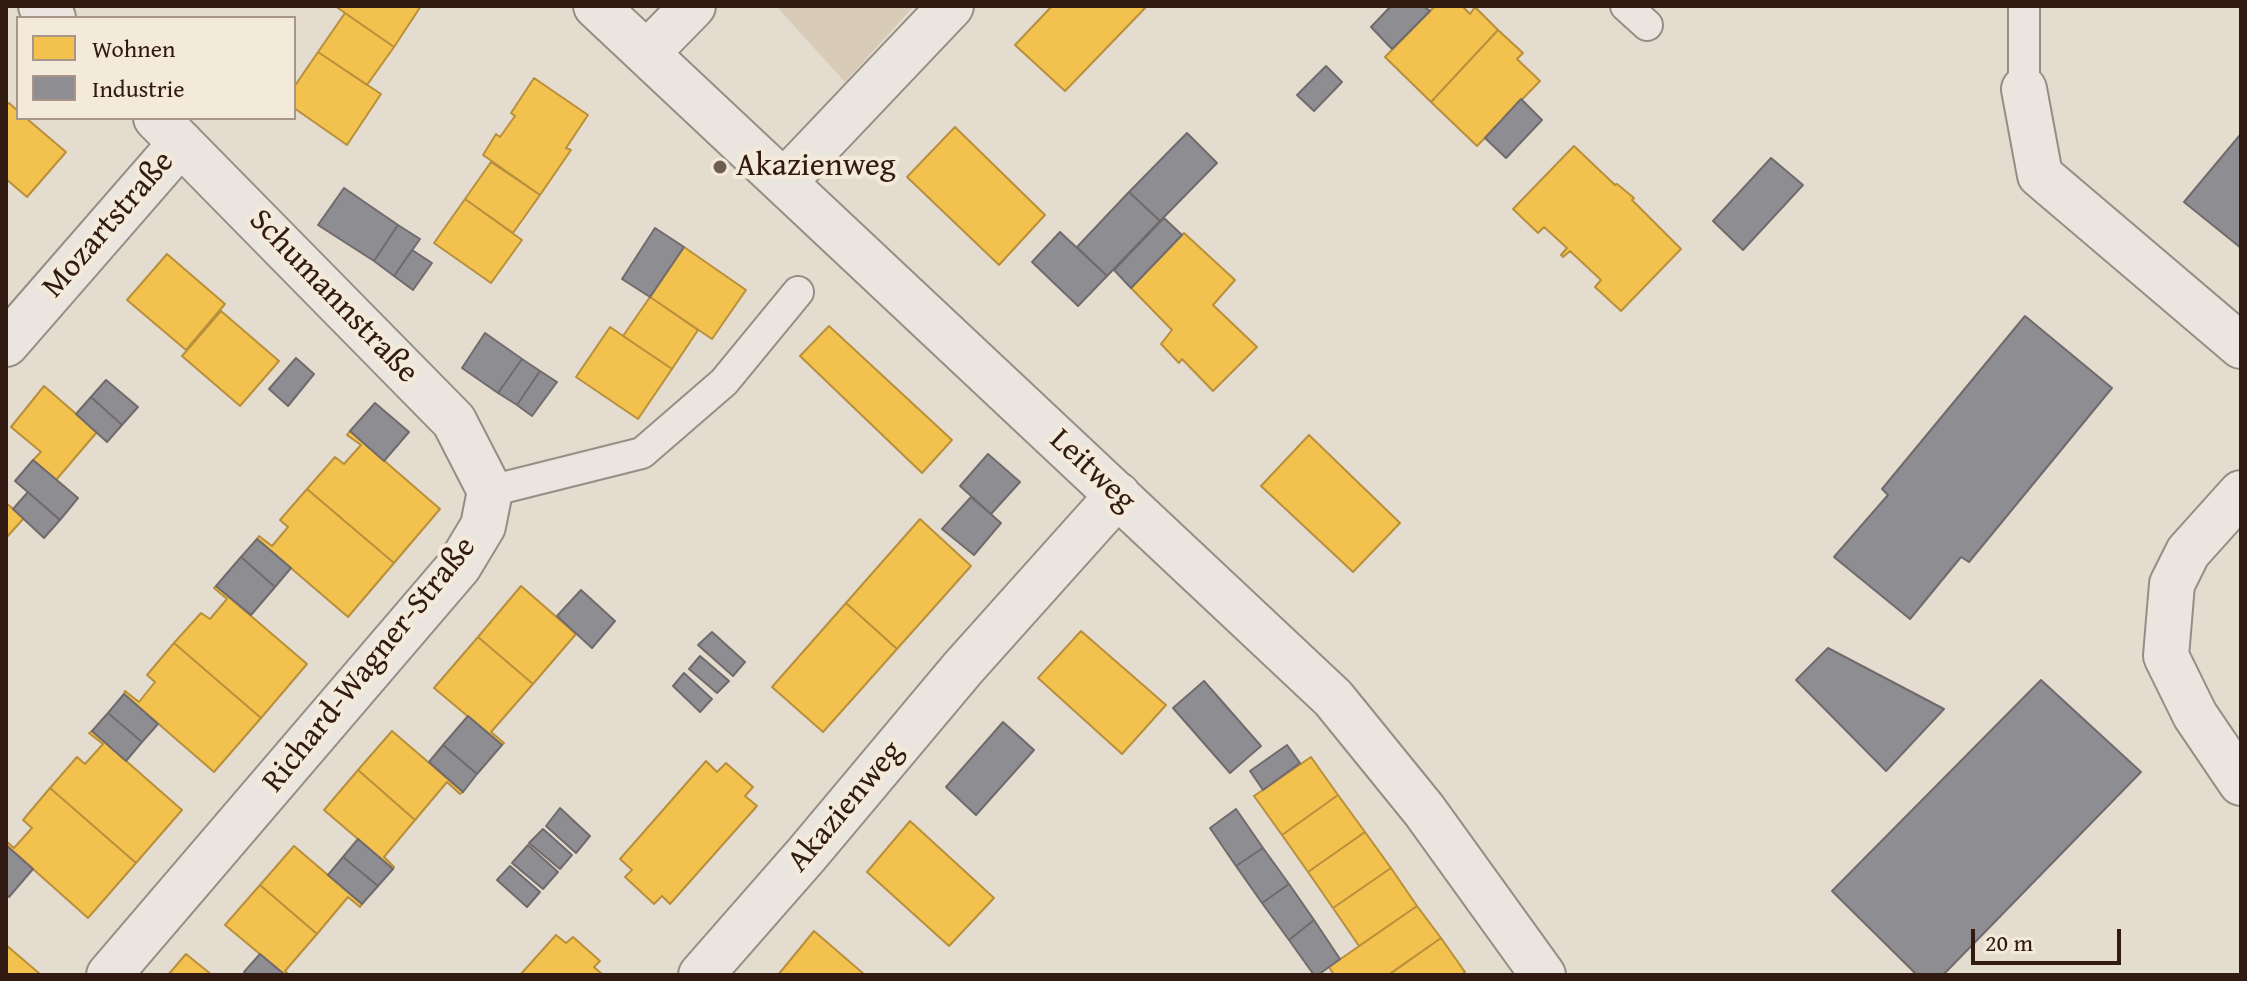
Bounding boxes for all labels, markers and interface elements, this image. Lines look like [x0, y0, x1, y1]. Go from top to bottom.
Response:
legend [16, 16, 296, 120]
text: Wohnen [92, 31, 175, 66]
text: Industrie [92, 71, 185, 106]
street label: Mozartstraße [35, 144, 183, 306]
place label: Akazienweg [736, 148, 896, 186]
marker: Akazienweg [711, 158, 729, 176]
street label: Schumannstraße [240, 202, 426, 392]
street label: Leitweg [1041, 422, 1143, 520]
street label: Richard-Wagner-Straße [255, 529, 485, 801]
street label: Akazienweg [780, 733, 912, 881]
scale bar [1975, 913, 2125, 963]
text: 20 m [1985, 925, 2033, 960]

